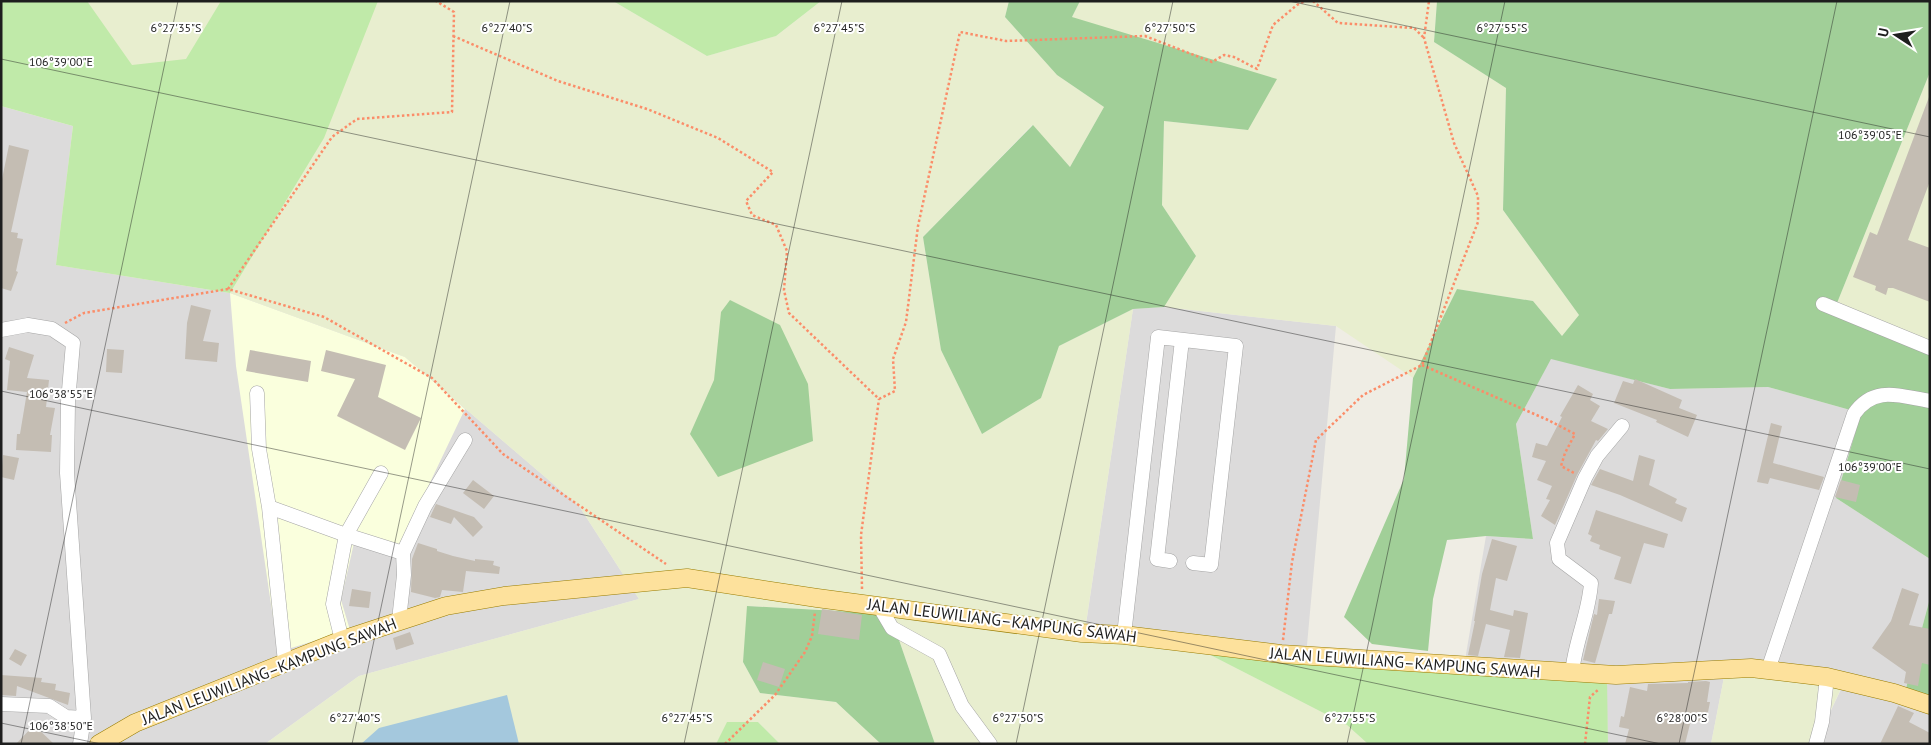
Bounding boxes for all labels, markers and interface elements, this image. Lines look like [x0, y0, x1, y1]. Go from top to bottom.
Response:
north arrow [1871, 10, 1921, 60]
text: 6°27'35"S [151, 20, 201, 35]
text: 6°27'40"S [482, 20, 532, 35]
text: 6°27'45"S [814, 20, 864, 35]
text: 6°27'50"S [1145, 20, 1195, 35]
text: 6°27'55"S [1477, 20, 1527, 35]
text: U [1874, 26, 1893, 38]
text: 106°39'00"E [29, 54, 93, 69]
text: 106°39'05"E [1838, 127, 1902, 142]
text: 106°38'55"E [29, 386, 93, 401]
text: 106°39'00"E [1838, 459, 1902, 474]
street label: JALAN LEUWILIANG–KAMPUNG SAWAH [865, 593, 1138, 646]
street label: JALAN LEUWILIANG–KAMPUNG SAWAH [138, 613, 399, 729]
street label: JALAN LEUWILIANG–KAMPUNG SAWAH [1268, 642, 1541, 681]
text: 6°27'40"S [330, 710, 380, 725]
text: 6°27'45"S [662, 710, 712, 725]
text: 6°27'50"S [993, 710, 1043, 725]
text: 6°27'55"S [1325, 710, 1375, 725]
text: 6°28'00"S [1657, 710, 1707, 725]
text: 106°38'50"E [29, 718, 93, 733]

